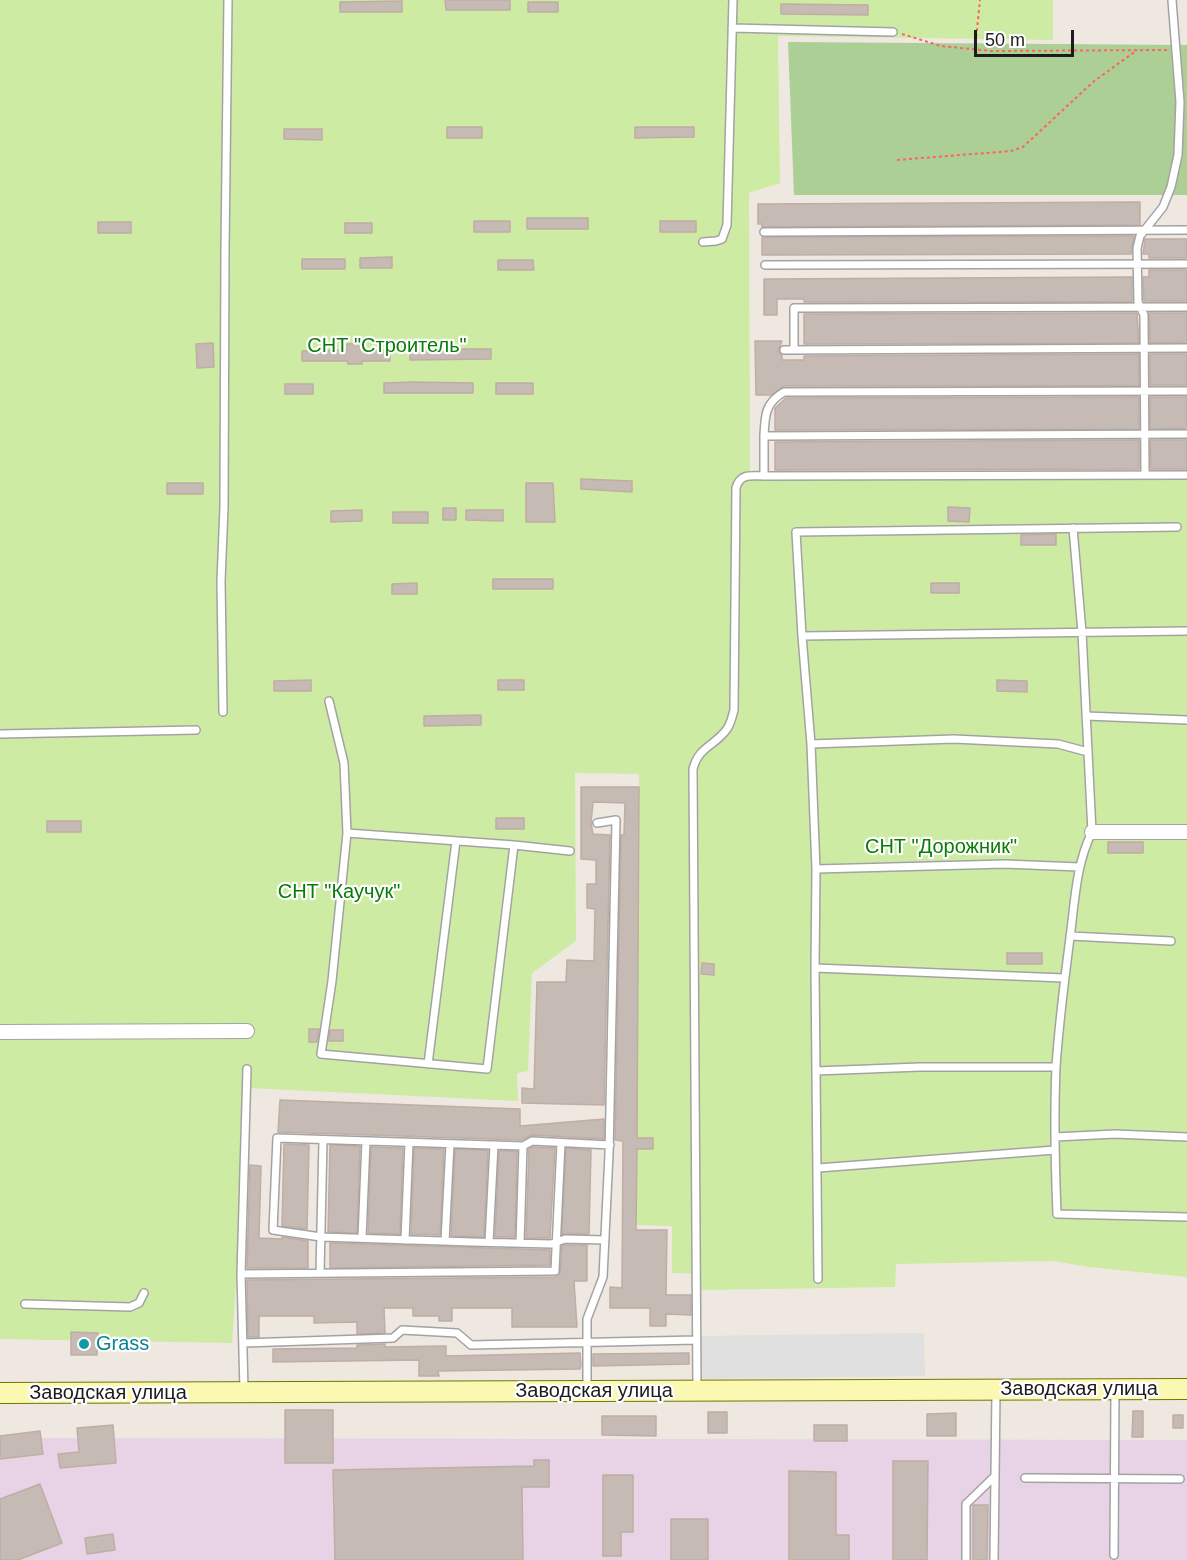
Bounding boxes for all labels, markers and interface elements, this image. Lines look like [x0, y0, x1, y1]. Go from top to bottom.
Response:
scale bar [977, 18, 1078, 56]
text: 50 m [985, 30, 1025, 50]
park label: СНТ "Строитель" [307, 334, 467, 358]
park label: СНТ "Дорожник" [865, 835, 1017, 859]
park label: СНТ "Каучук" [278, 880, 400, 904]
place label: Grass [96, 1332, 149, 1356]
marker: Grass [77, 1337, 91, 1351]
street label: Заводская улица [1000, 1377, 1158, 1401]
street label: Заводская улица [515, 1379, 673, 1403]
street label: Заводская улица [29, 1381, 187, 1405]

